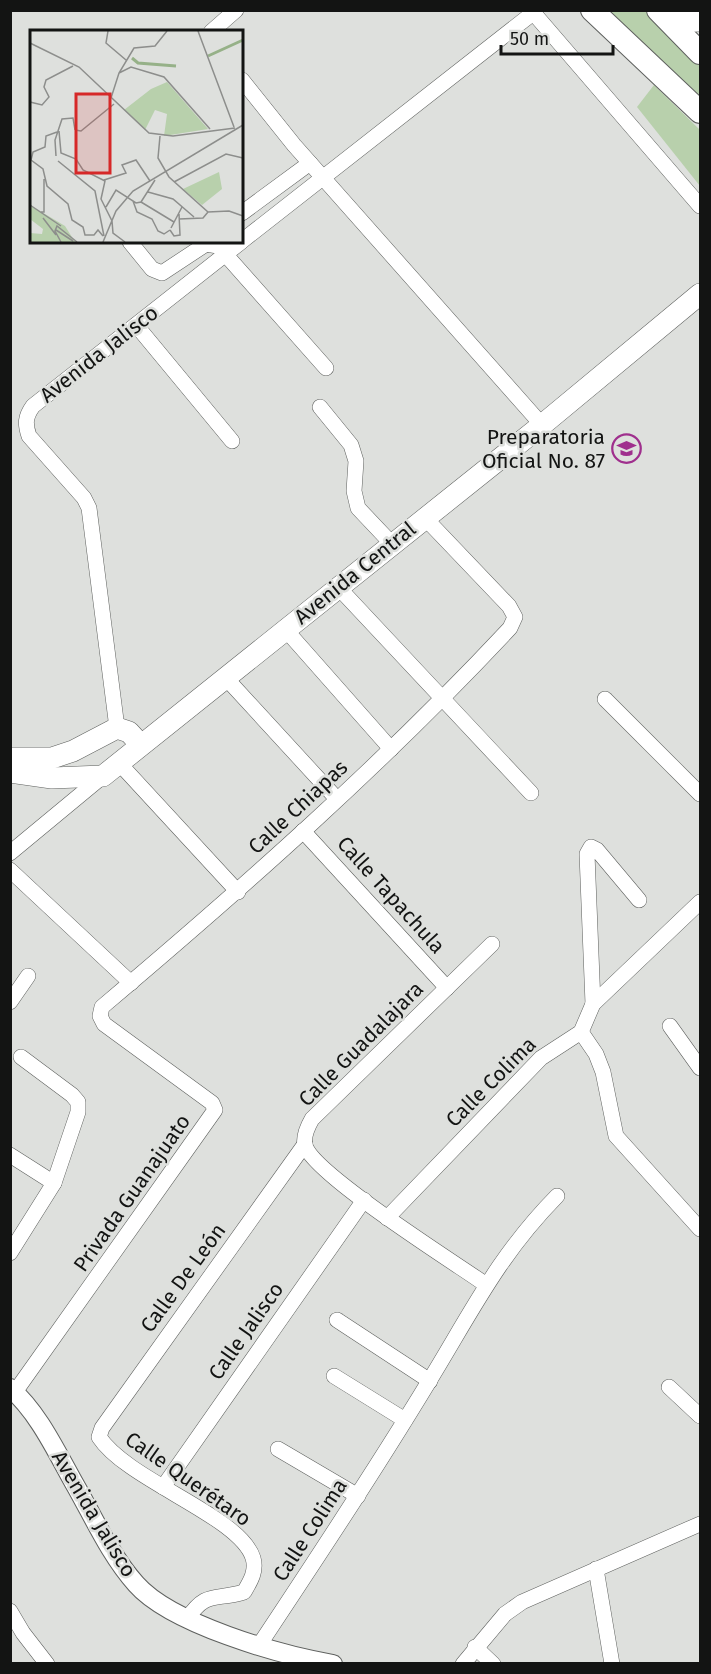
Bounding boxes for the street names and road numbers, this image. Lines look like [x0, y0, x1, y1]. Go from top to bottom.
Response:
street label: Avenida Jalisco [35, 300, 163, 408]
street label: Avenida Central [289, 516, 421, 630]
street label: Calle Chiapas [243, 754, 353, 860]
street label: Calle Tapachula [332, 831, 450, 959]
street label: Calle Guadalajara [293, 976, 429, 1112]
street label: Calle Colima [440, 1031, 542, 1133]
street label: Privada Guanajuato [68, 1109, 196, 1277]
street label: Calle De León [135, 1218, 231, 1338]
street label: Calle Jalisco [203, 1277, 289, 1385]
street label: Calle Querétaro [120, 1426, 256, 1532]
street label: Avenida Jalisco [46, 1446, 142, 1582]
street label: Calle Colima [267, 1474, 353, 1586]

